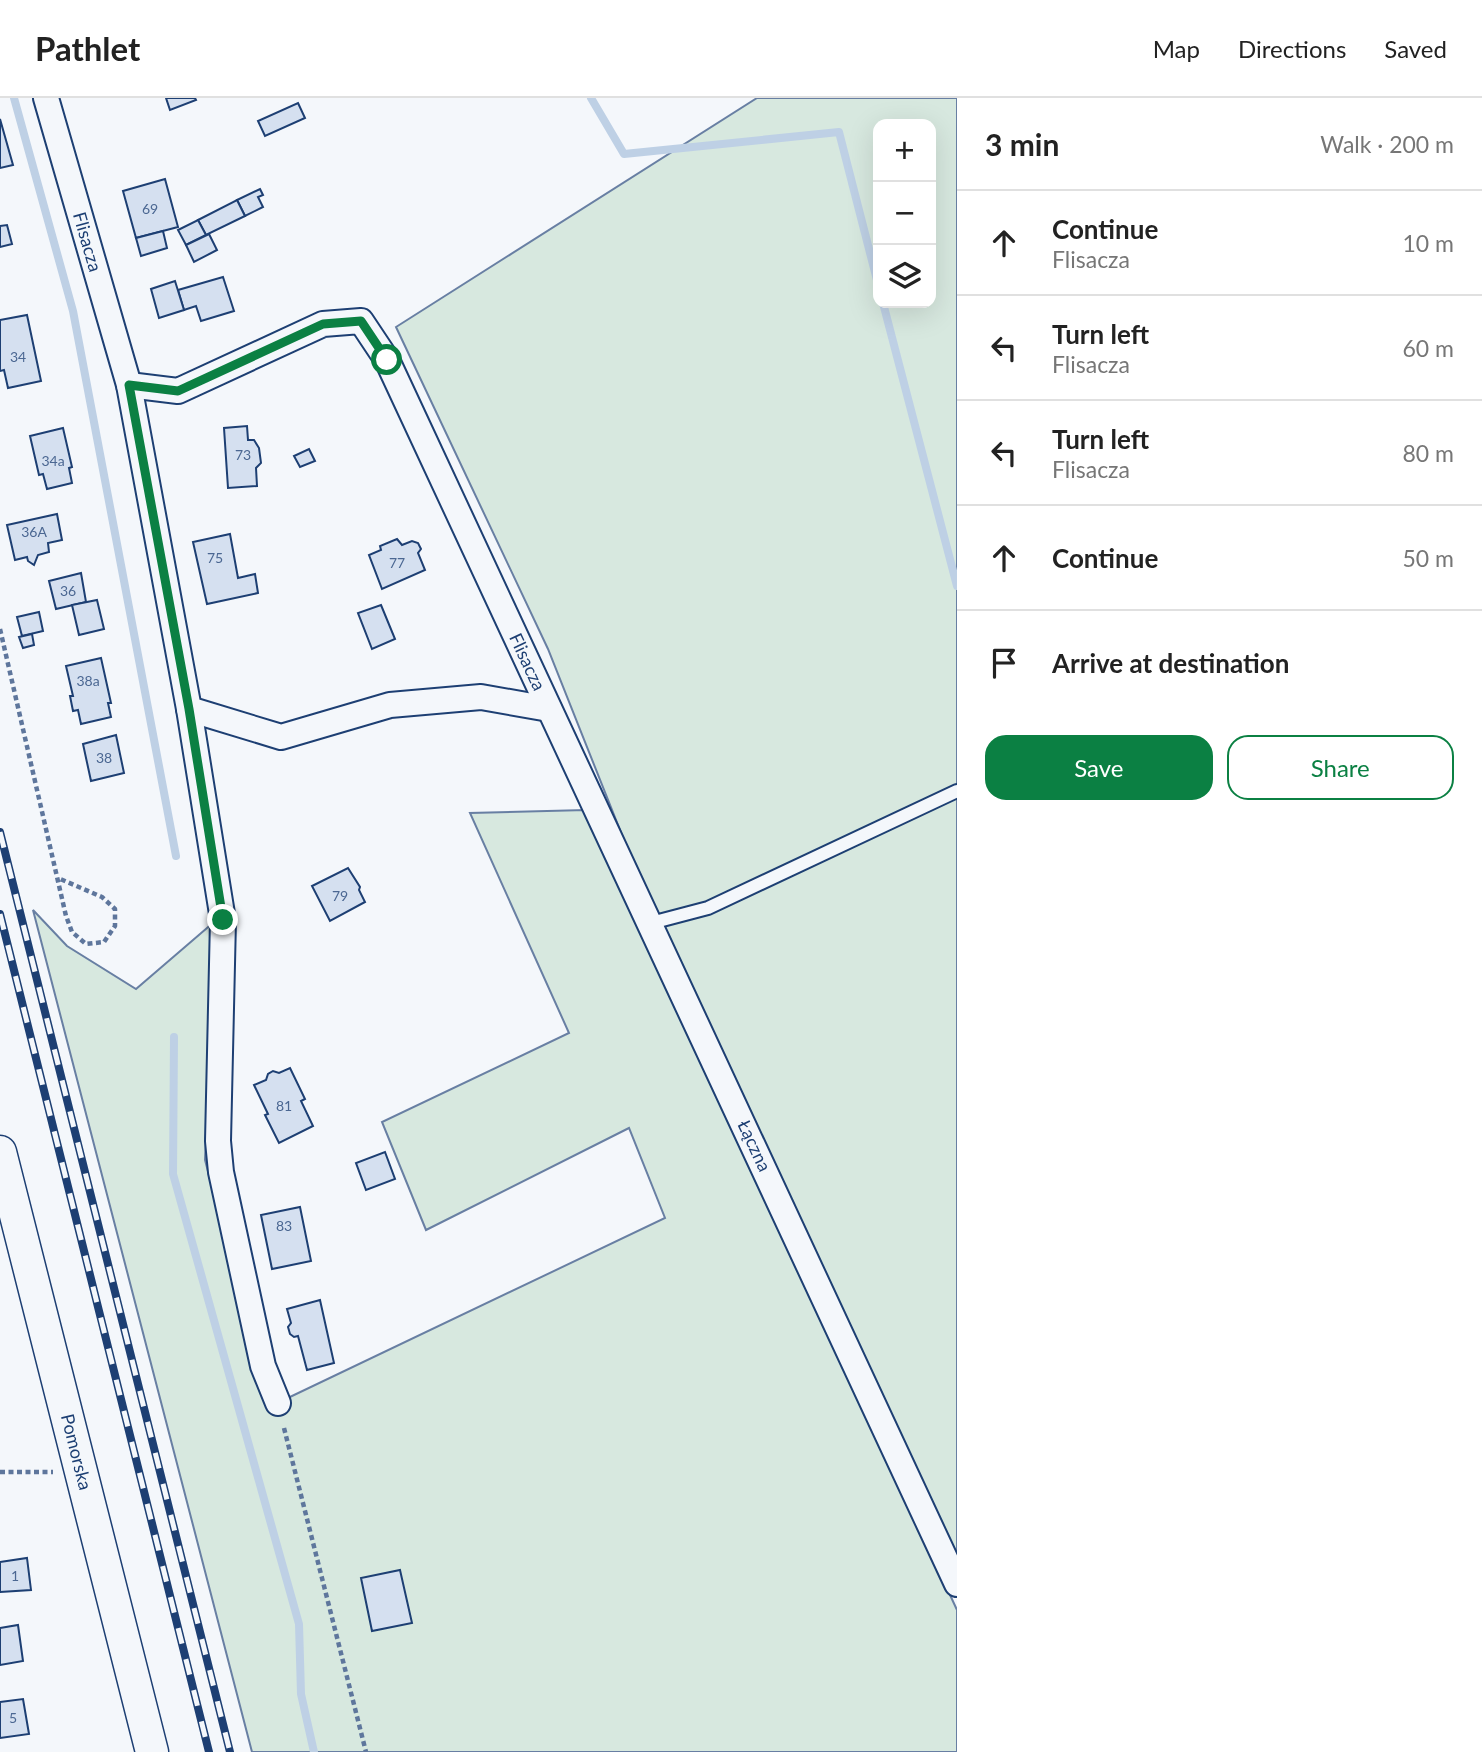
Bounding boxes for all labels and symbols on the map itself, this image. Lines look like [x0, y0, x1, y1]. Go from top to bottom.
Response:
house number: 69 [142, 200, 158, 217]
street label: Flisacza [69, 209, 107, 274]
route start [371, 344, 402, 375]
house number: 34 [10, 348, 26, 365]
house number: 73 [235, 446, 251, 463]
house number: 34a [41, 452, 65, 469]
house number: 36A [21, 523, 47, 540]
house number: 75 [207, 549, 223, 566]
house number: 77 [389, 554, 405, 571]
house number: 36 [60, 582, 76, 599]
street label: Flisacza [505, 629, 551, 694]
house number: 38a [76, 672, 100, 689]
house number: 38 [96, 749, 112, 766]
house number: 79 [332, 887, 348, 904]
route end [207, 904, 238, 935]
house number: 81 [276, 1097, 292, 1114]
street label: Łączna [733, 1116, 776, 1175]
house number: 83 [276, 1217, 292, 1234]
street label: Pomorska [57, 1411, 97, 1492]
house number: 1 [11, 1567, 19, 1584]
house number: 5 [9, 1709, 17, 1726]

